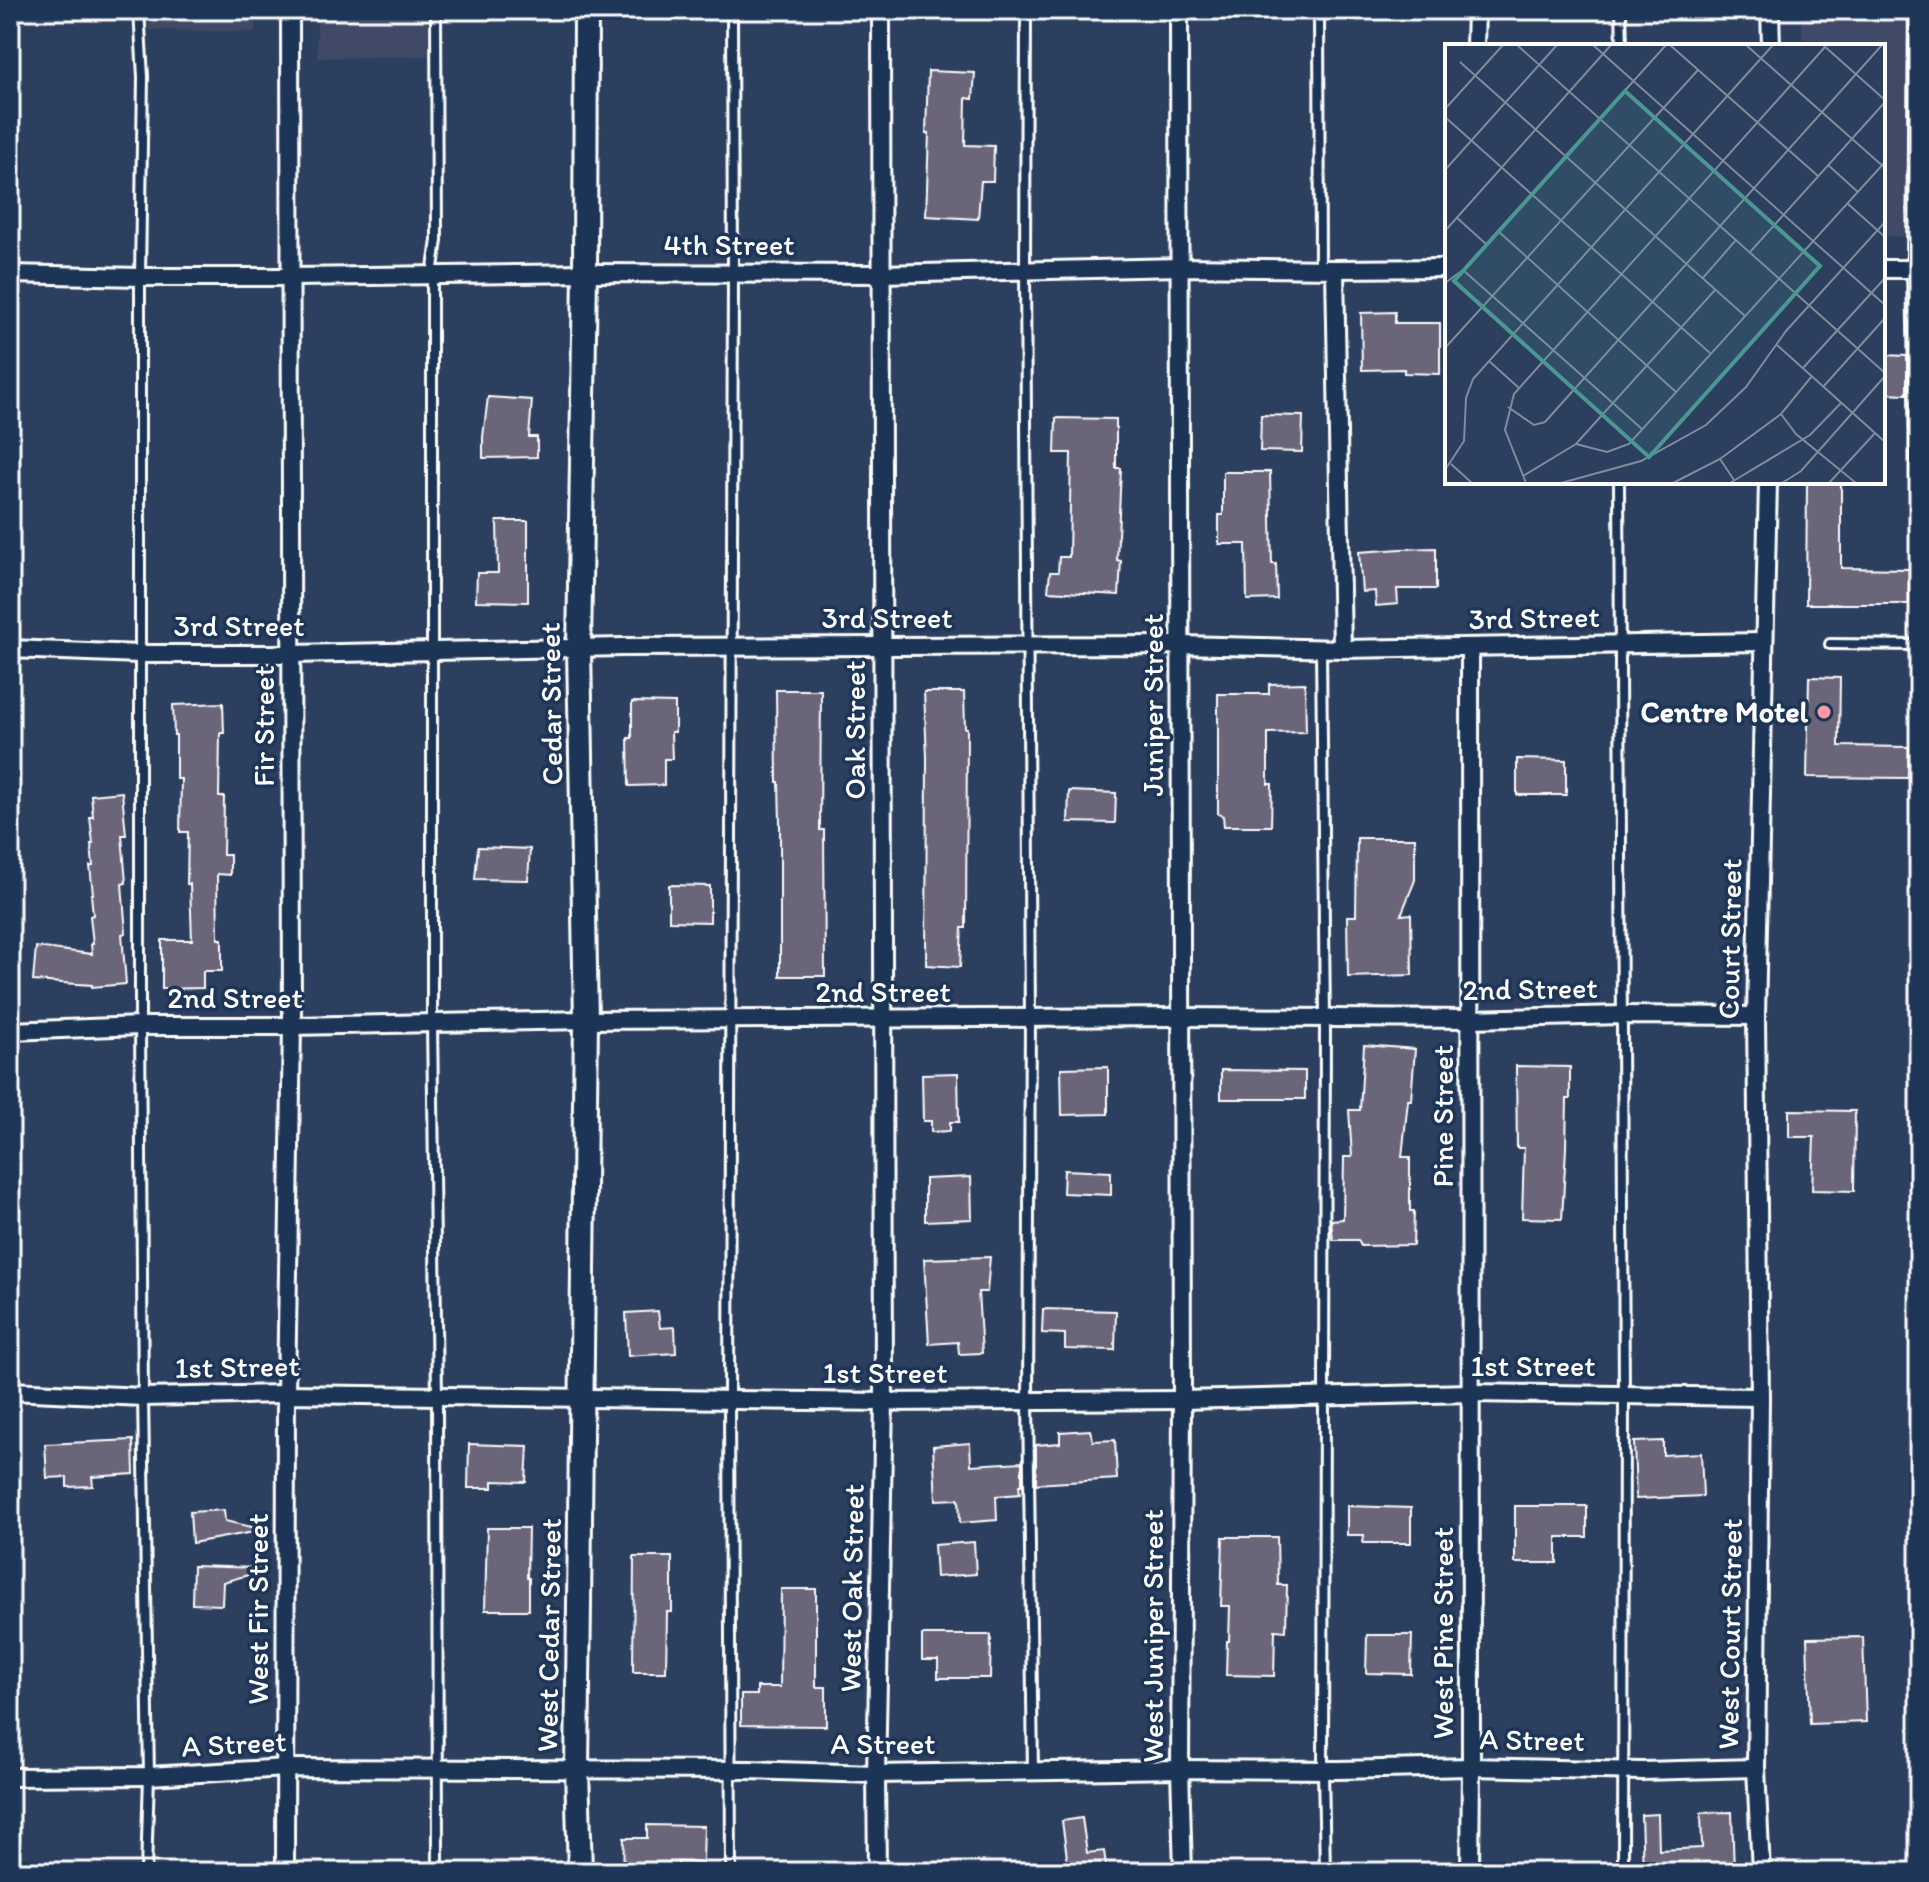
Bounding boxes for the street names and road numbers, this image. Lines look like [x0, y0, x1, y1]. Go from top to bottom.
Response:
street label: 4th Street [663, 226, 795, 263]
street label: 3rd Street [1468, 598, 1600, 637]
street label: 3rd Street [822, 599, 952, 636]
street label: 3rd Street [174, 607, 304, 644]
street label: Juniper Street [1134, 614, 1171, 796]
street label: Cedar Street [531, 622, 570, 786]
street label: Oak Street [836, 660, 873, 800]
street label: Fir Street [245, 665, 282, 787]
street label: Court Street [1710, 858, 1749, 1020]
street label: 2nd Street [1462, 969, 1598, 1008]
street label: 2nd Street [815, 973, 951, 1010]
street label: 2nd Street [167, 979, 303, 1016]
street label: Pine Street [1424, 1045, 1461, 1187]
street label: 1st Street [174, 1347, 300, 1386]
street label: 1st Street [1470, 1347, 1596, 1384]
street label: 1st Street [822, 1354, 948, 1391]
street label: West Oak Street [831, 1483, 872, 1693]
street label: West Juniper Street [1134, 1509, 1171, 1763]
street label: West Fir Street [239, 1513, 276, 1705]
street label: West Cedar Street [528, 1518, 569, 1752]
street label: West Court Street [1709, 1518, 1750, 1750]
street label: West Pine Street [1424, 1527, 1461, 1739]
street label: A Street [1479, 1720, 1585, 1759]
street label: A Street [180, 1722, 287, 1765]
street label: A Street [830, 1725, 936, 1762]

